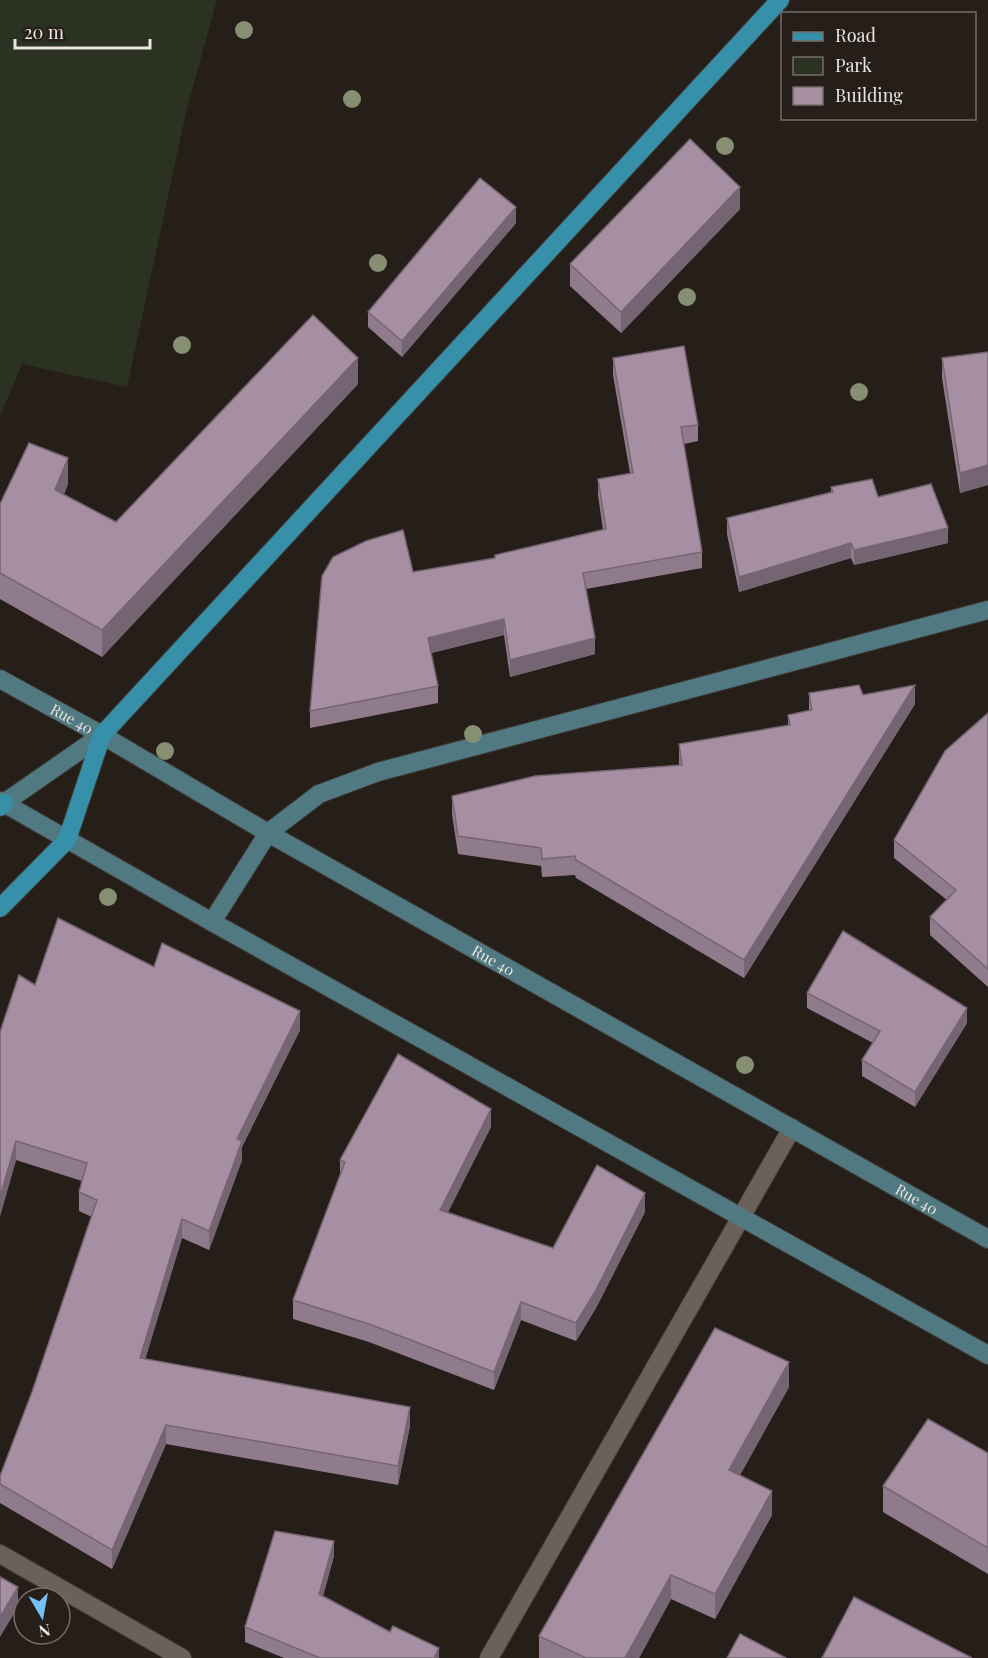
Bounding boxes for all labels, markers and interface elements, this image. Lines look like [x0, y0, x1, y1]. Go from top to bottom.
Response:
scale bar [15, 12, 150, 50]
legend [781, 12, 976, 120]
text: 20 m [24, 20, 64, 44]
text: Road [835, 23, 876, 47]
text: Park [835, 53, 872, 77]
text: Building [835, 83, 903, 107]
street label: Rue 40 [47, 699, 97, 738]
street label: Rue 40 [469, 940, 518, 980]
street label: Rue 40 [892, 1179, 942, 1219]
north arrow [12, 1586, 72, 1646]
text: N [37, 1620, 52, 1643]

